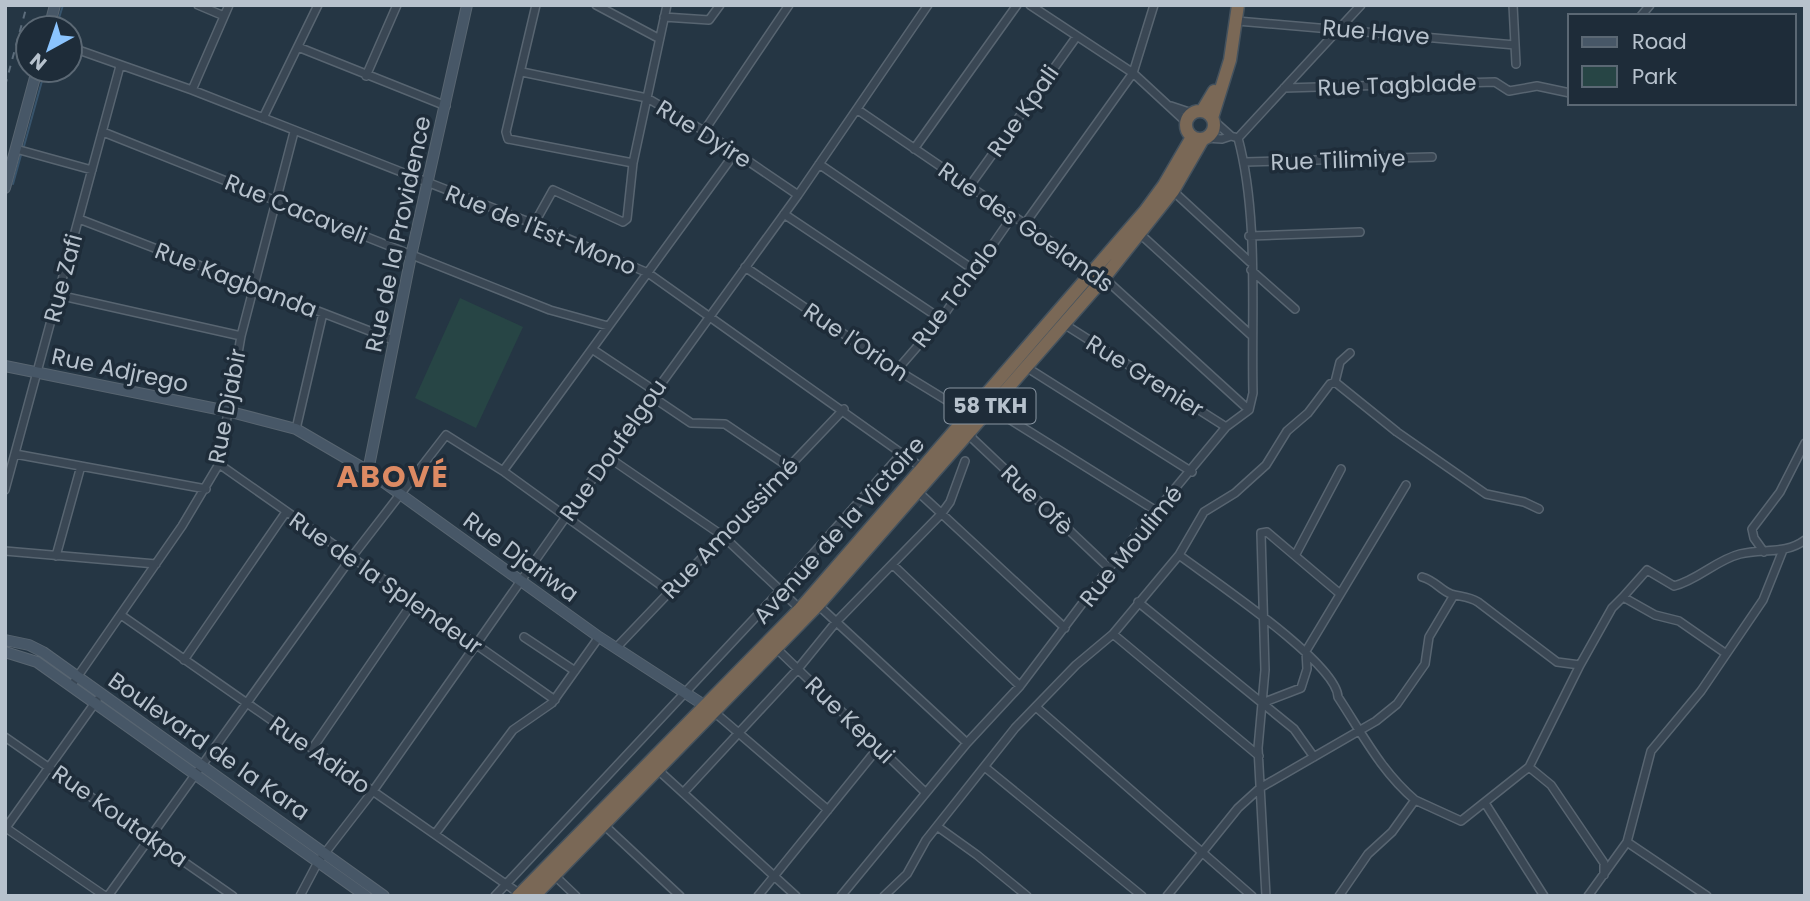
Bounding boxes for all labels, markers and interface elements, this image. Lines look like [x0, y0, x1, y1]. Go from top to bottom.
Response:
street label: Rue Have [1321, 11, 1431, 53]
north arrow [14, 14, 84, 84]
legend [1568, 14, 1796, 105]
text: Road [1632, 27, 1687, 56]
text: N [24, 47, 53, 77]
street label: Rue Kpali [980, 59, 1066, 163]
text: Park [1632, 62, 1677, 91]
street label: Rue Tagblade [1317, 66, 1477, 104]
street label: Rue Dyire [650, 92, 758, 176]
street label: Rue de la Providence [357, 113, 439, 355]
street label: Rue Tilimiye [1270, 142, 1406, 178]
street label: Rue des Goelands [932, 154, 1120, 300]
street label: Rue Cacaveli [220, 166, 372, 252]
street label: Rue de l'Est-Mono [441, 177, 641, 283]
street label: Rue Zafi [36, 230, 90, 326]
street label: Rue Kagbanda [150, 234, 322, 326]
street label: Rue Tchalo [904, 234, 1006, 354]
street label: Rue l'Orion [797, 295, 915, 389]
street label: Rue Grenier [1080, 327, 1210, 425]
street label: Rue Adjrego [49, 340, 191, 400]
street label: Rue Djabir [200, 346, 254, 466]
street label: Rue Doufelgou [552, 372, 674, 528]
road number: 58 TKH [944, 388, 1036, 424]
street label: Avenue de la Victoire [746, 429, 932, 631]
street label: Rue Amoussimé [654, 450, 806, 606]
district label: ABOVÉ [336, 455, 450, 498]
street label: Rue Ofè [994, 458, 1080, 542]
street label: Rue Moulimé [1072, 479, 1190, 613]
street label: Rue de la Splendeur [283, 504, 489, 662]
street label: Rue Djariwa [457, 504, 585, 610]
street label: Boulevard de la Kara [102, 664, 316, 828]
street label: Rue Kepui [798, 669, 902, 771]
street label: Rue Adido [263, 709, 377, 801]
street label: Rue Koutakpa [46, 757, 194, 875]

